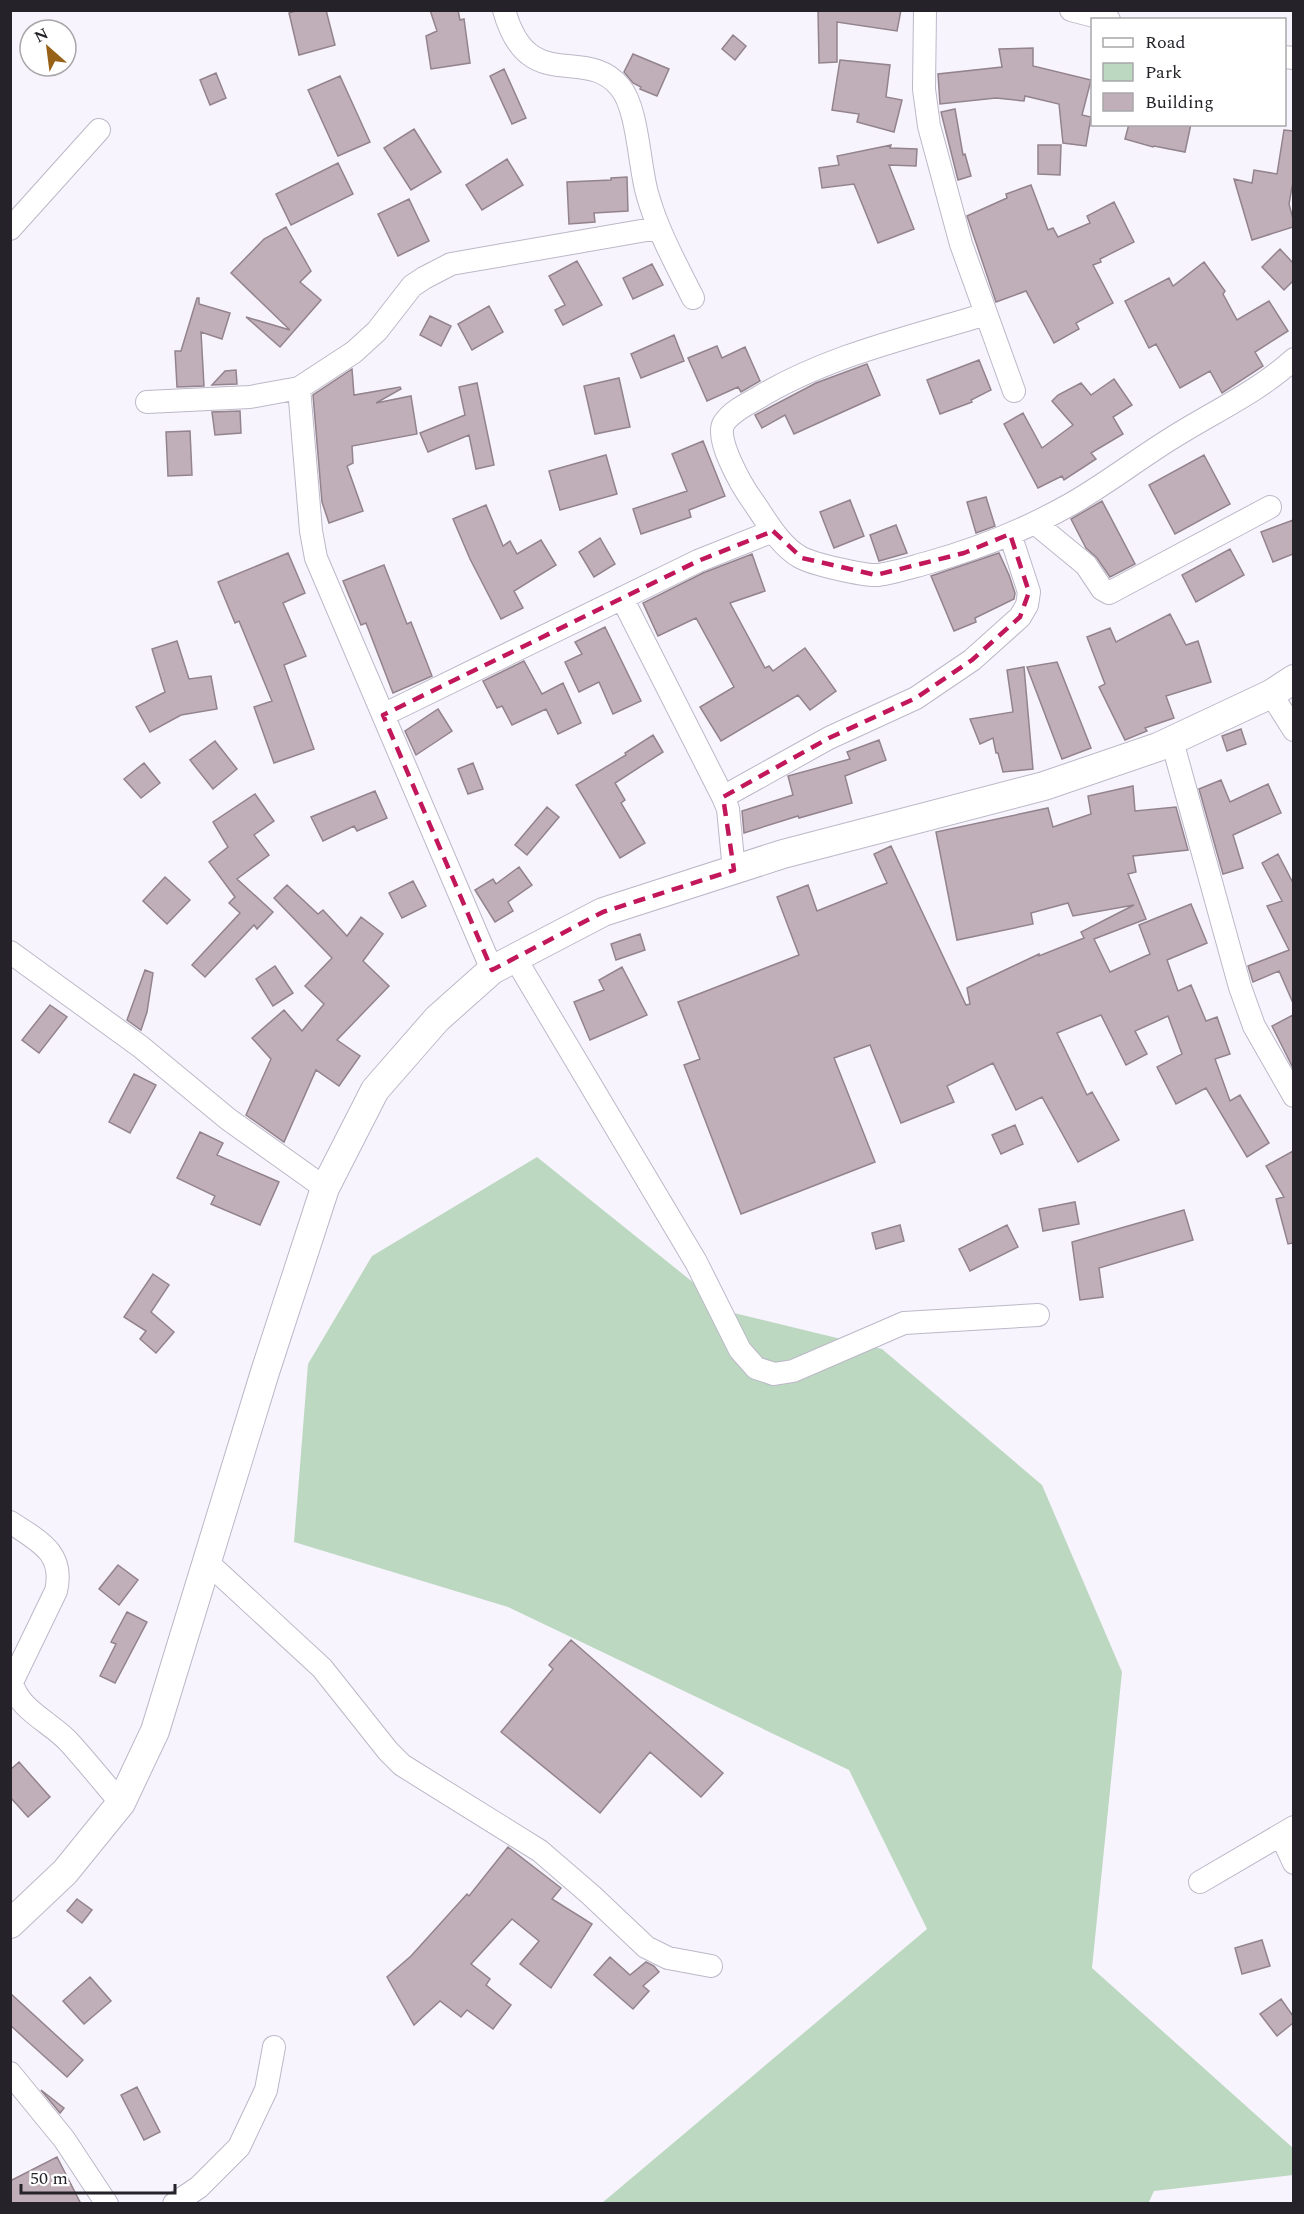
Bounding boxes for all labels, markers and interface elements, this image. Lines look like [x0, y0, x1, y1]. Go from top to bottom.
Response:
north arrow [18, 18, 78, 78]
legend [1091, 18, 1286, 126]
text: N [30, 22, 53, 49]
text: Road [1145, 29, 1186, 56]
text: Park [1145, 59, 1182, 86]
text: Building [1145, 89, 1214, 116]
scale bar [21, 2157, 176, 2195]
text: 50 m [30, 2165, 68, 2192]

